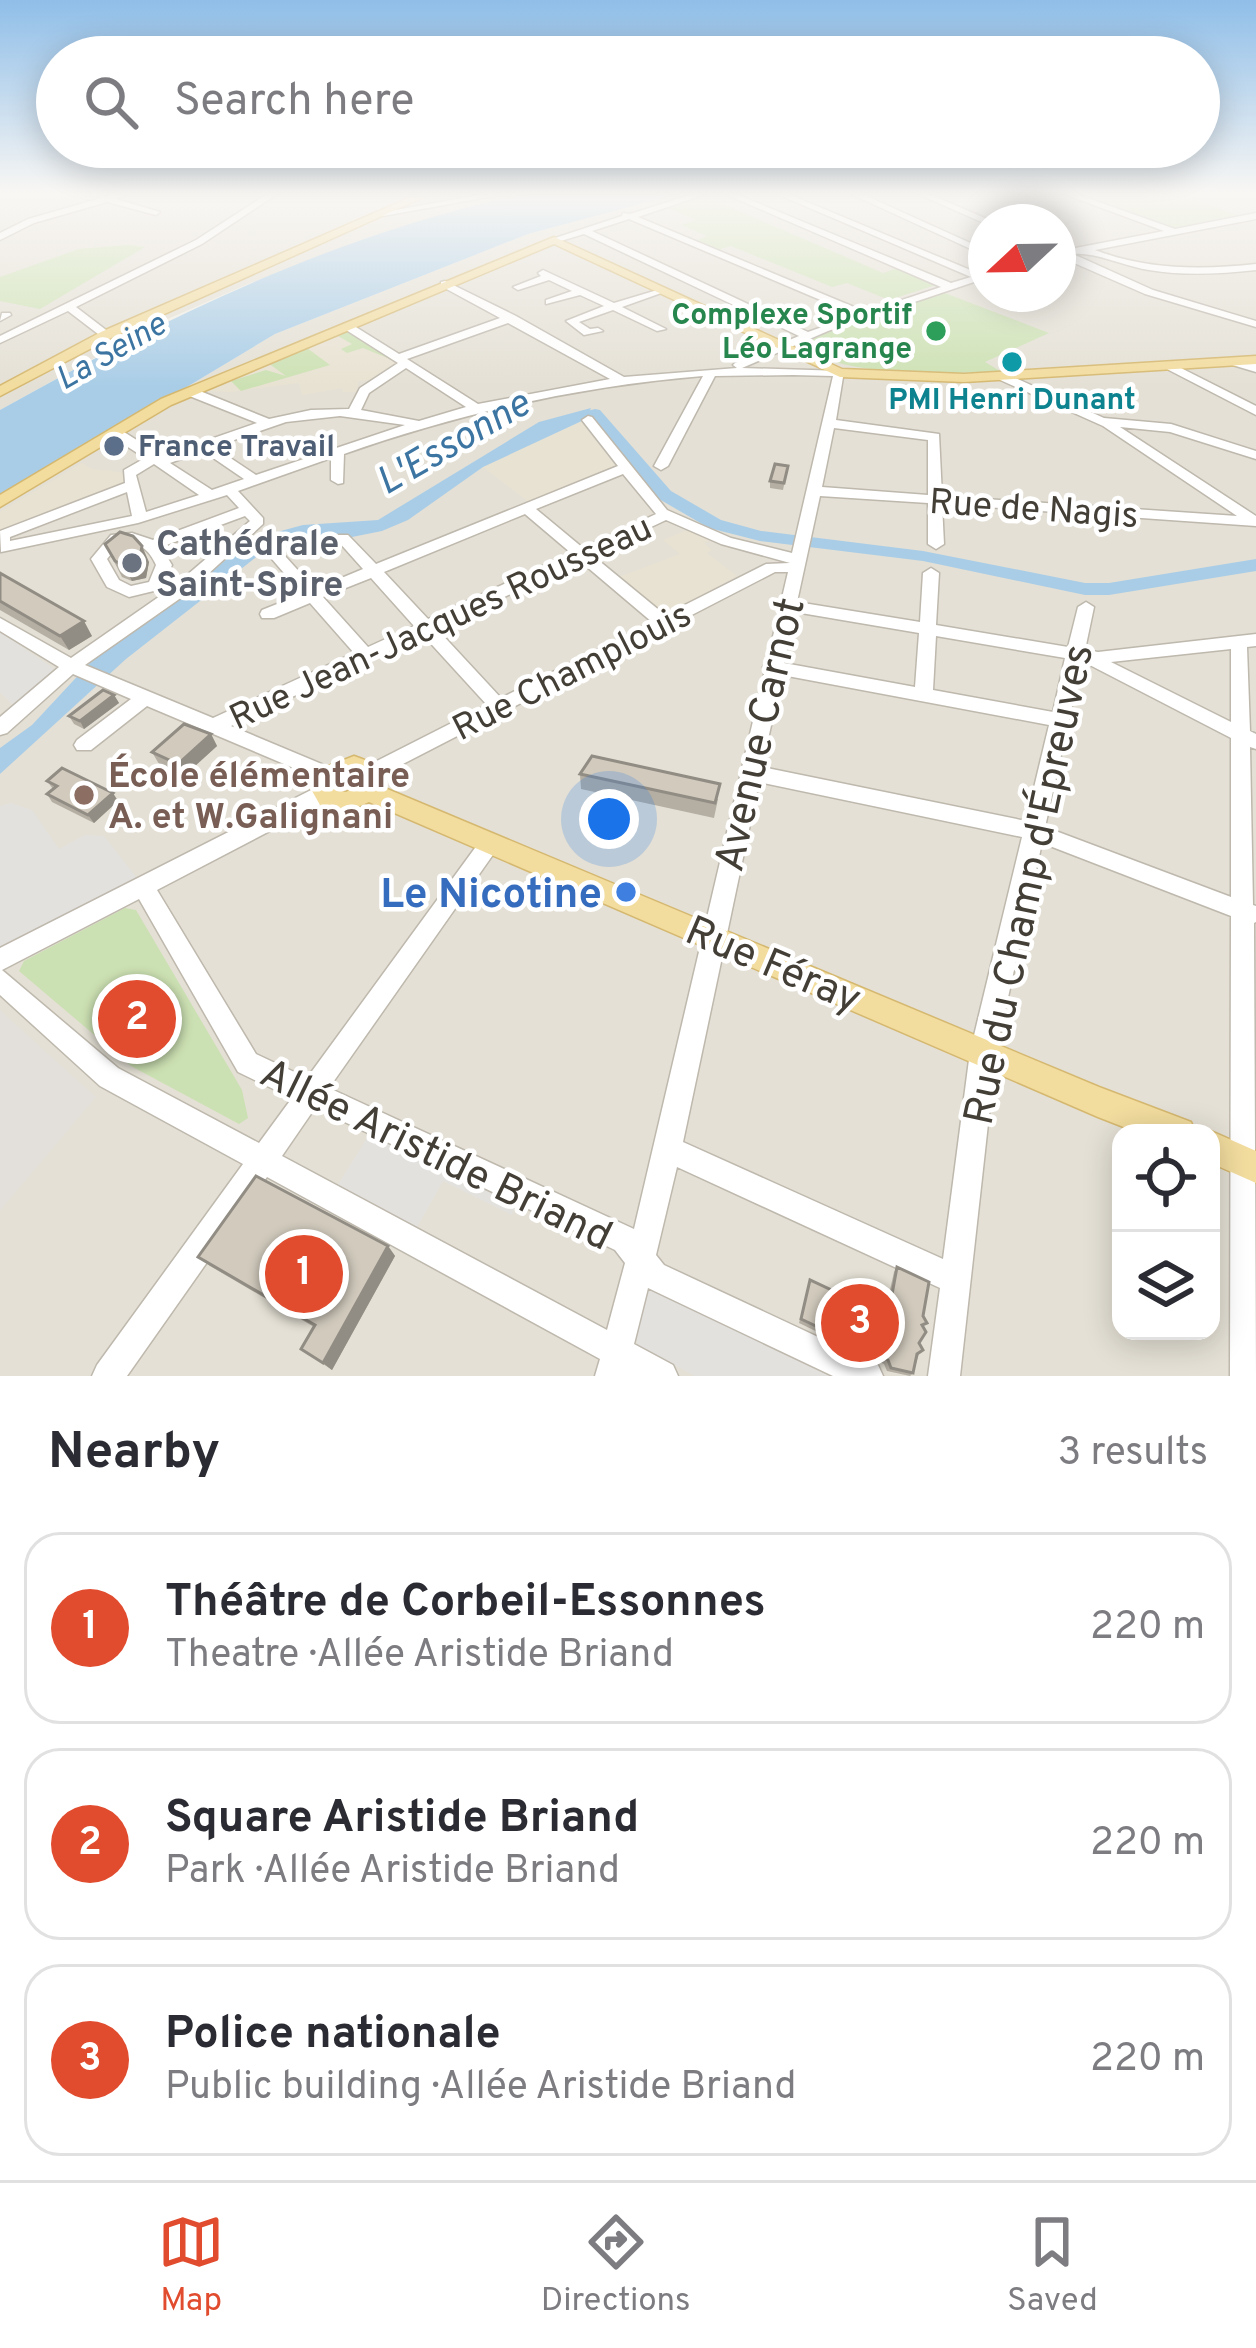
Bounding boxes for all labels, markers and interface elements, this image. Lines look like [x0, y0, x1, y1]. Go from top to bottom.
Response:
search box [36, 36, 1220, 168]
icon: search [78, 69, 144, 135]
text: Search here [174, 74, 414, 131]
north arrow [968, 204, 1076, 312]
place label: Complexe Sportif Léo Lagrange [671, 298, 912, 369]
water label: La Seine [49, 305, 176, 402]
marker: Complexe Sportif Léo Lagrange [923, 318, 949, 344]
marker: PMI Henri Dunant [999, 349, 1025, 375]
water label: L'Essonne [369, 381, 541, 508]
place label: PMI Henri Dunant [888, 383, 1136, 420]
place label: France Travail [138, 430, 335, 467]
marker: France Travail [101, 433, 127, 459]
street label: Rue de Nagis [928, 481, 1140, 541]
street label: Rue Jean-Jacques Rousseau [223, 506, 660, 743]
place label: Cathédrale Saint-Spire [156, 523, 343, 610]
marker: Cathédrale Saint-Spire [119, 550, 145, 576]
street label: Avenue Carnot [705, 593, 820, 877]
street label: Rue Champlouis [446, 594, 700, 753]
street label: Rue du Champ d'Épreuves [953, 639, 1108, 1130]
place label: École élémentaire A. et W.Galignani [108, 753, 410, 842]
marker: École élémentaire A. et W.Galignani [71, 782, 97, 808]
your location [579, 789, 639, 849]
place label: Le Nicotine [380, 870, 602, 923]
marker: Le Nicotine [613, 879, 639, 905]
street label: Rue Féray [676, 906, 868, 1028]
pin: 2 [98, 974, 176, 1064]
street label: Allée Aristide Briand [250, 1049, 620, 1265]
map controls [1112, 1124, 1220, 1340]
button: locate [1112, 1124, 1220, 1232]
pin: 1 [265, 1229, 343, 1319]
button: layers [1112, 1232, 1220, 1340]
pin: 3 [821, 1278, 899, 1368]
text: Nearby [48, 1422, 220, 1487]
text: 3 results [1058, 1430, 1208, 1479]
text: Théâtre de Corbeil-Essonnes [165, 1575, 766, 1632]
text: 1 [82, 1604, 98, 1653]
text: 220 m [1090, 1604, 1205, 1653]
text: Theatre · Allée Aristide Briand [165, 1632, 674, 1681]
text: Square Aristide Briand [165, 1791, 639, 1848]
text: 2 [78, 1820, 102, 1869]
text: 220 m [1090, 1820, 1205, 1869]
text: Park · Allée Aristide Briand [165, 1848, 620, 1897]
text: Police nationale [165, 2007, 501, 2064]
text: 3 [78, 2036, 102, 2085]
text: 220 m [1090, 2036, 1205, 2085]
text: Public building · Allée Aristide Briand [165, 2064, 796, 2113]
tab: Map [158, 2209, 224, 2323]
tab: Directions [541, 2209, 691, 2323]
tab: Saved [1007, 2209, 1098, 2323]

